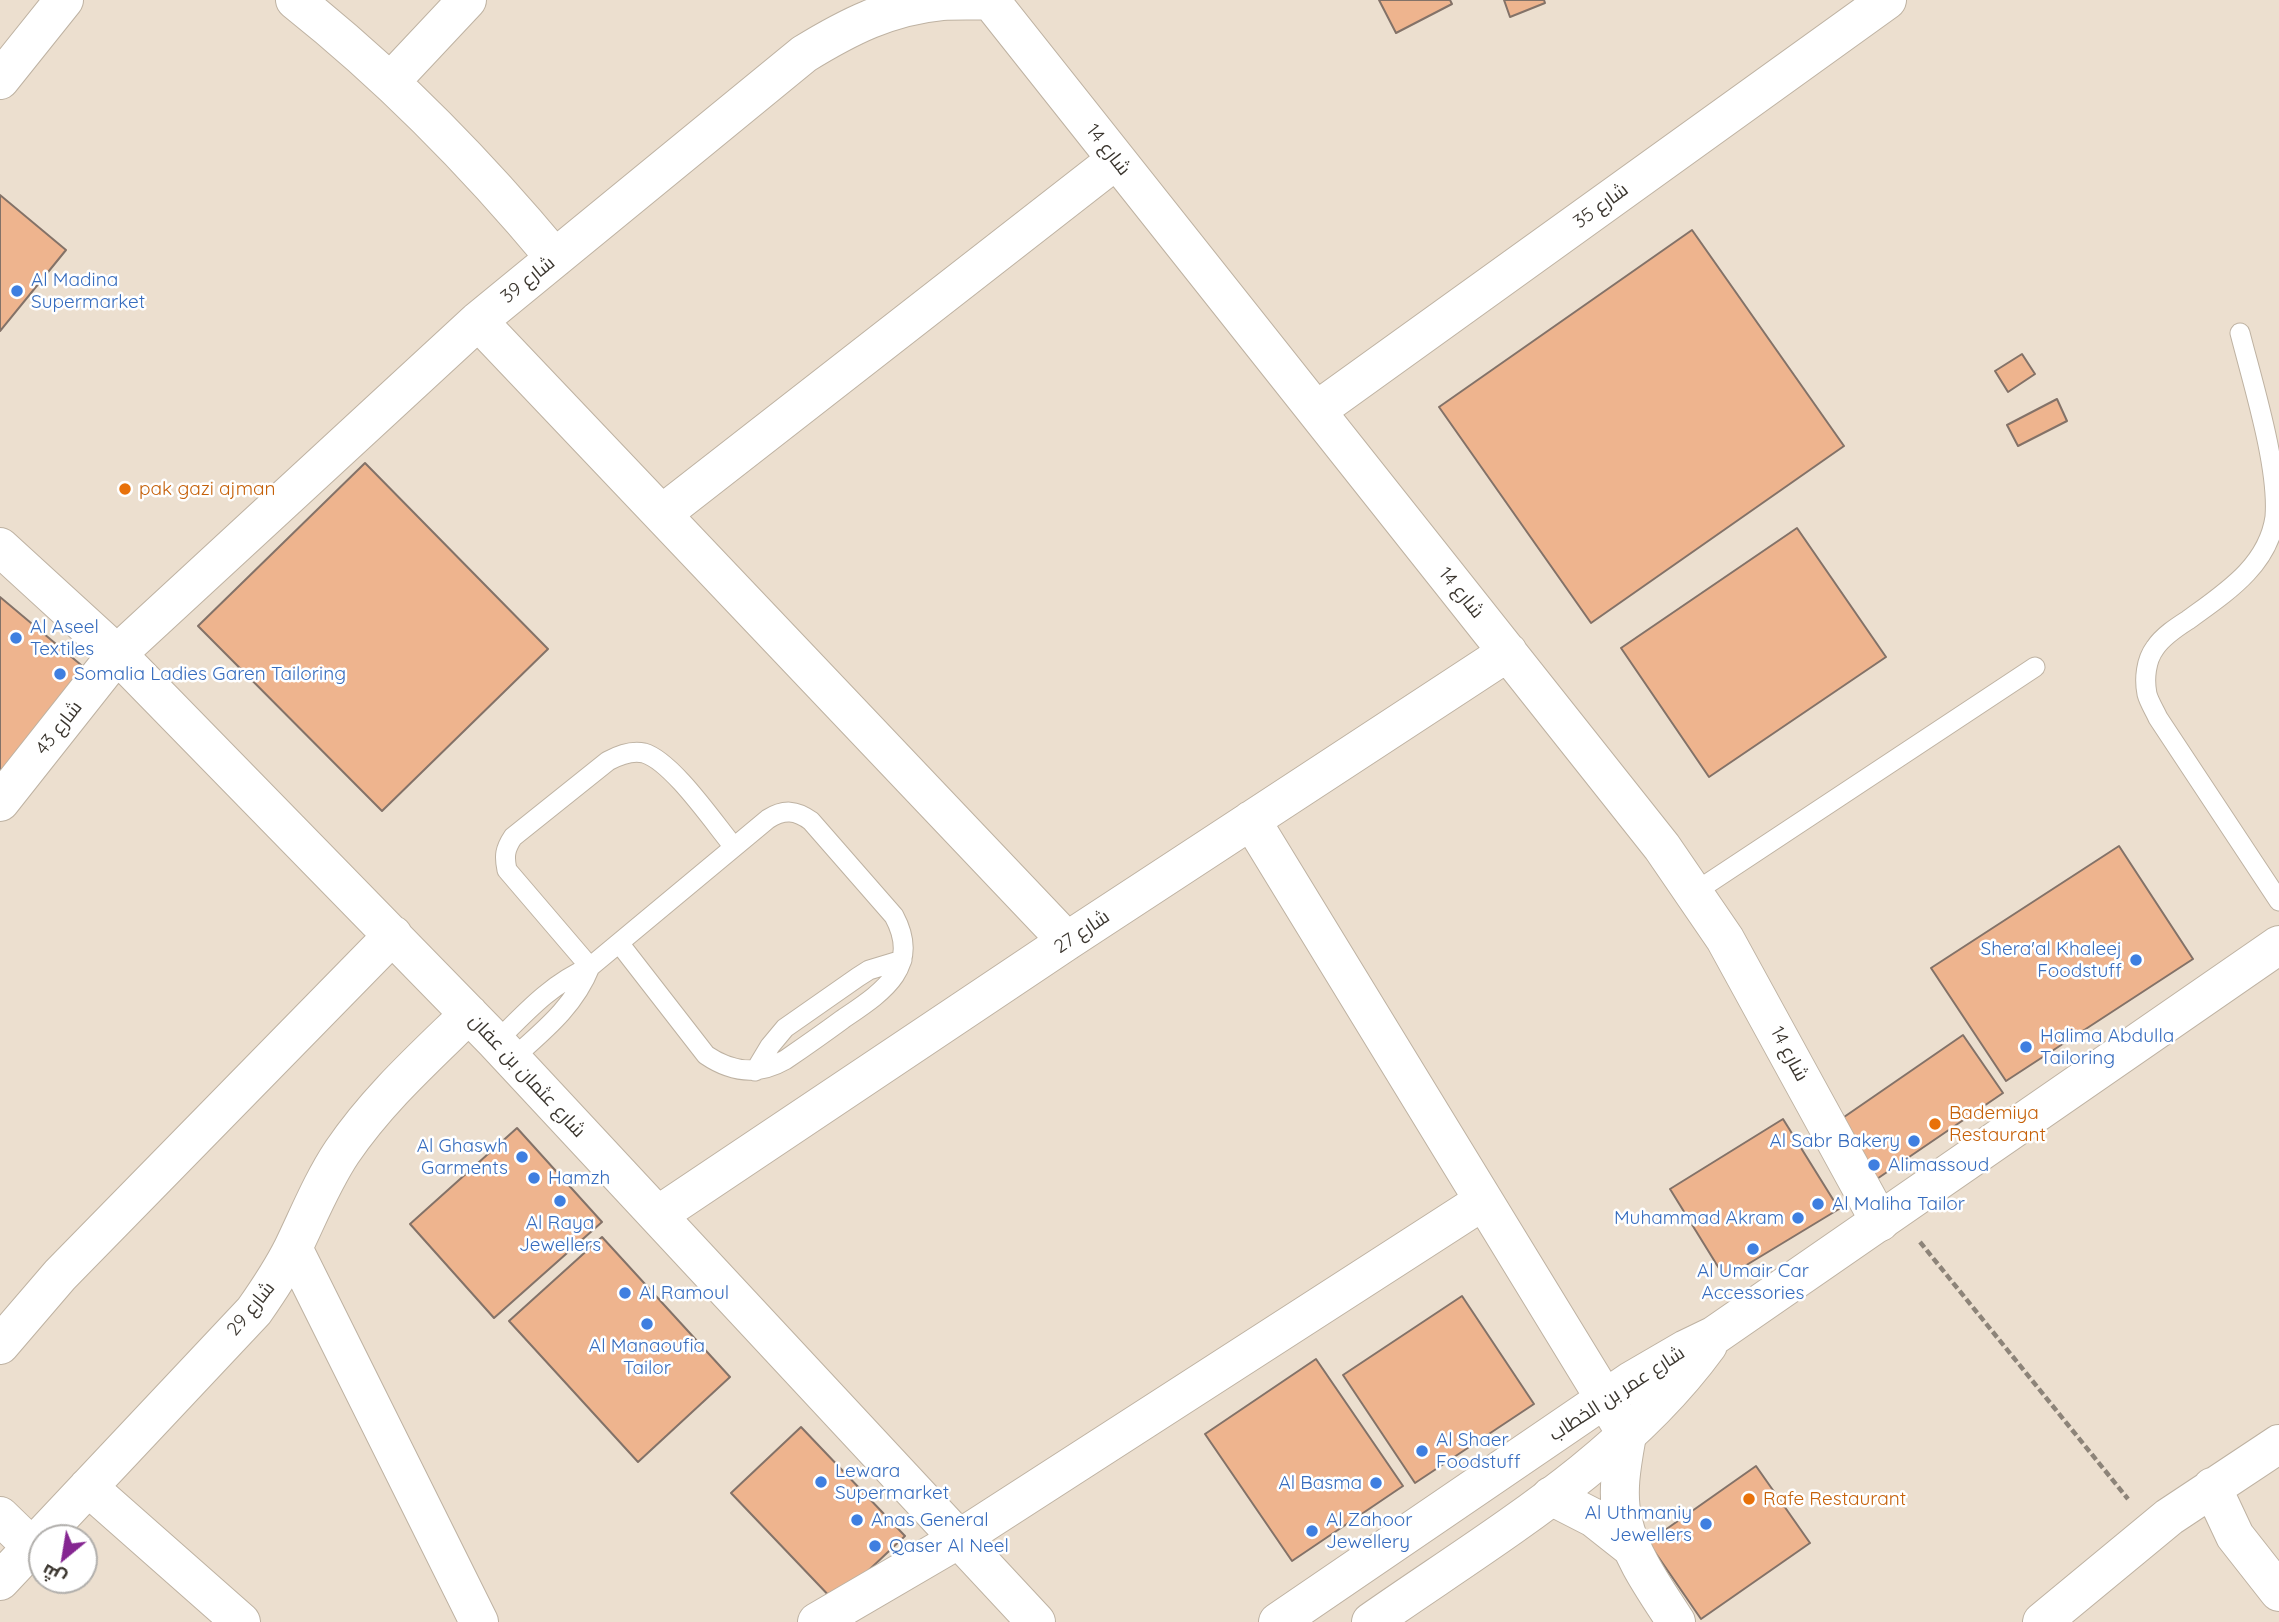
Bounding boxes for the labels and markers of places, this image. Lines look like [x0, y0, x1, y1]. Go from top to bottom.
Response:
place label: Al Madina Supermarket [31, 269, 145, 313]
marker: Al Madina Supermarket [9, 283, 25, 299]
place label: pak gazi ajman [139, 478, 275, 500]
marker: pak gazi ajman [117, 481, 133, 497]
place label: Al Aseel Textiles [30, 616, 99, 660]
marker: Al Aseel Textiles [8, 630, 24, 646]
place label: Somalia Ladies Garen Tailoring [74, 663, 346, 685]
marker: Somalia Ladies Garen Tailoring [52, 666, 68, 682]
place label: Shera'al Khaleej Foodstuff [1981, 938, 2122, 982]
marker: Shera'al Khaleej Foodstuff [2128, 952, 2144, 968]
place label: Halima Abdulla Tailoring [2040, 1025, 2174, 1069]
marker: Halima Abdulla Tailoring [2018, 1039, 2034, 1055]
place label: Bademiya Restaurant [1949, 1102, 2046, 1146]
marker: Bademiya Restaurant [1927, 1116, 1943, 1132]
place label: Al Sabr Bakery [1769, 1130, 1900, 1152]
marker: Al Sabr Bakery [1906, 1133, 1922, 1149]
place label: Al Ghaswh Garments [417, 1135, 508, 1179]
marker: Al Ghaswh Garments [514, 1149, 530, 1165]
place label: Alimassoud [1888, 1154, 1989, 1176]
marker: Alimassoud [1866, 1157, 1882, 1173]
place label: Hamzh [548, 1167, 610, 1189]
marker: Hamzh [526, 1170, 542, 1186]
marker: Al Raya Jewellers [552, 1193, 568, 1209]
place label: Al Maliha Tailor [1832, 1193, 1965, 1215]
marker: Al Maliha Tailor [1810, 1196, 1826, 1212]
place label: Muhammad Akram [1614, 1207, 1784, 1229]
marker: Muhammad Akram [1790, 1210, 1806, 1226]
place label: Al Raya Jewellers [519, 1212, 601, 1256]
marker: Al Umair Car Accessories [1745, 1241, 1761, 1257]
place label: Al Umair Car Accessories [1697, 1260, 1809, 1304]
place label: Al Ramoul [639, 1282, 729, 1304]
marker: Al Ramoul [617, 1285, 633, 1301]
marker: Al Manaoufia Tailor [639, 1316, 655, 1332]
place label: Al Manaoufia Tailor [589, 1335, 705, 1379]
place label: Al Shaer Foodstuff [1436, 1429, 1521, 1473]
marker: Al Shaer Foodstuff [1414, 1443, 1430, 1459]
place label: Lewara Supermarket [835, 1460, 949, 1504]
place label: Al Basma [1279, 1472, 1362, 1494]
marker: Lewara Supermarket [813, 1474, 829, 1490]
marker: Al Basma [1368, 1475, 1384, 1491]
place label: Rafe Restaurant [1763, 1488, 1906, 1510]
marker: Rafe Restaurant [1741, 1491, 1757, 1507]
place label: Al Uthmaniy Jewellers [1585, 1502, 1692, 1546]
place label: Anas General [871, 1509, 989, 1531]
place label: Al Zahoor Jewellery [1326, 1509, 1413, 1553]
marker: Anas General [849, 1512, 865, 1528]
marker: Al Uthmaniy Jewellers [1698, 1516, 1714, 1532]
marker: Al Zahoor Jewellery [1304, 1523, 1320, 1539]
place label: Qaser Al Neel [889, 1535, 1009, 1557]
marker: Qaser Al Neel [867, 1538, 883, 1554]

